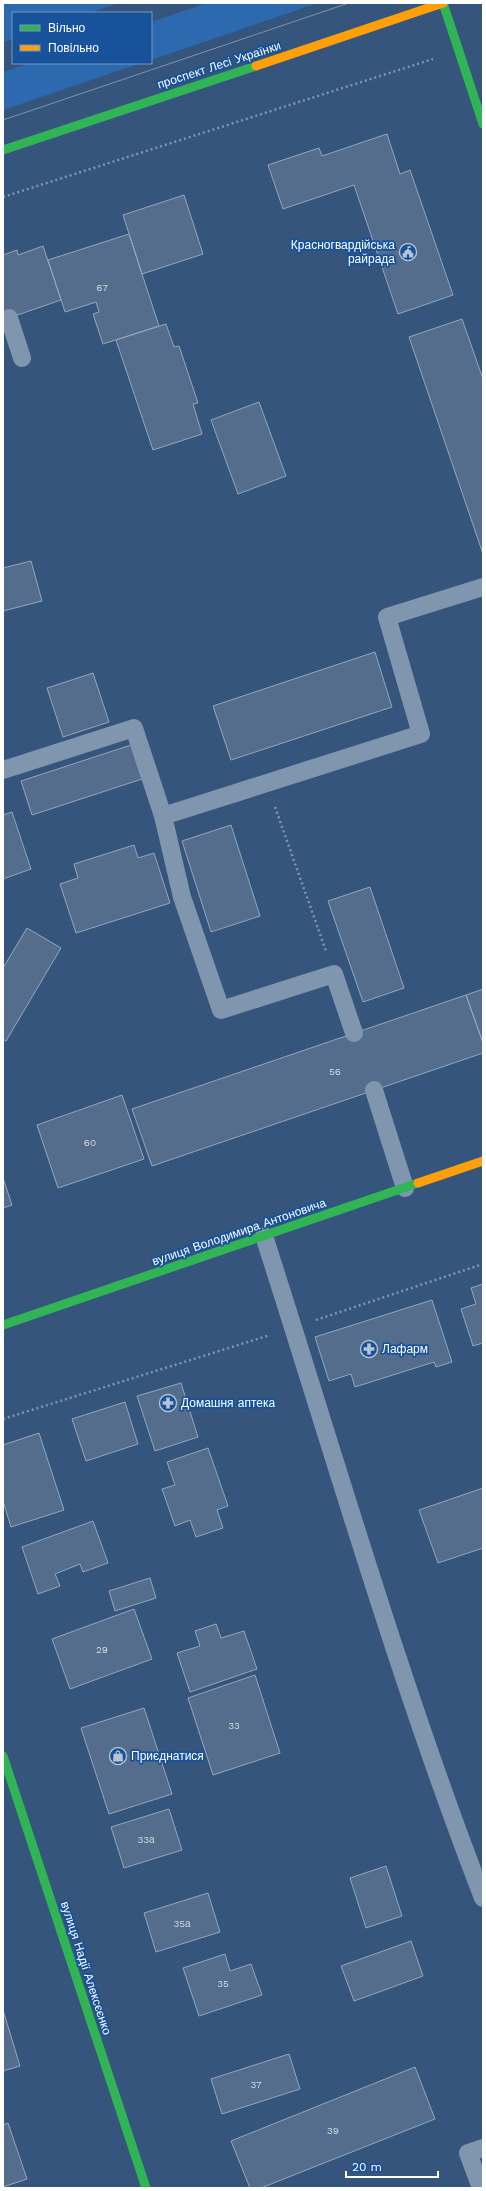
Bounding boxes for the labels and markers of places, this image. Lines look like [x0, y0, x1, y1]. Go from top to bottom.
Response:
place label: Красногвардійська райрада [291, 238, 395, 266]
public building icon: Красногвардійська райрада [398, 242, 418, 262]
pharmacy icon: Лафарм [359, 1339, 379, 1359]
place label: Лафарм [382, 1342, 428, 1356]
pharmacy icon: Домашня аптека [158, 1393, 178, 1413]
place label: Домашня аптека [181, 1396, 275, 1410]
shop icon: Приєднатися [108, 1746, 128, 1766]
place label: Приєднатися [131, 1749, 204, 1763]

